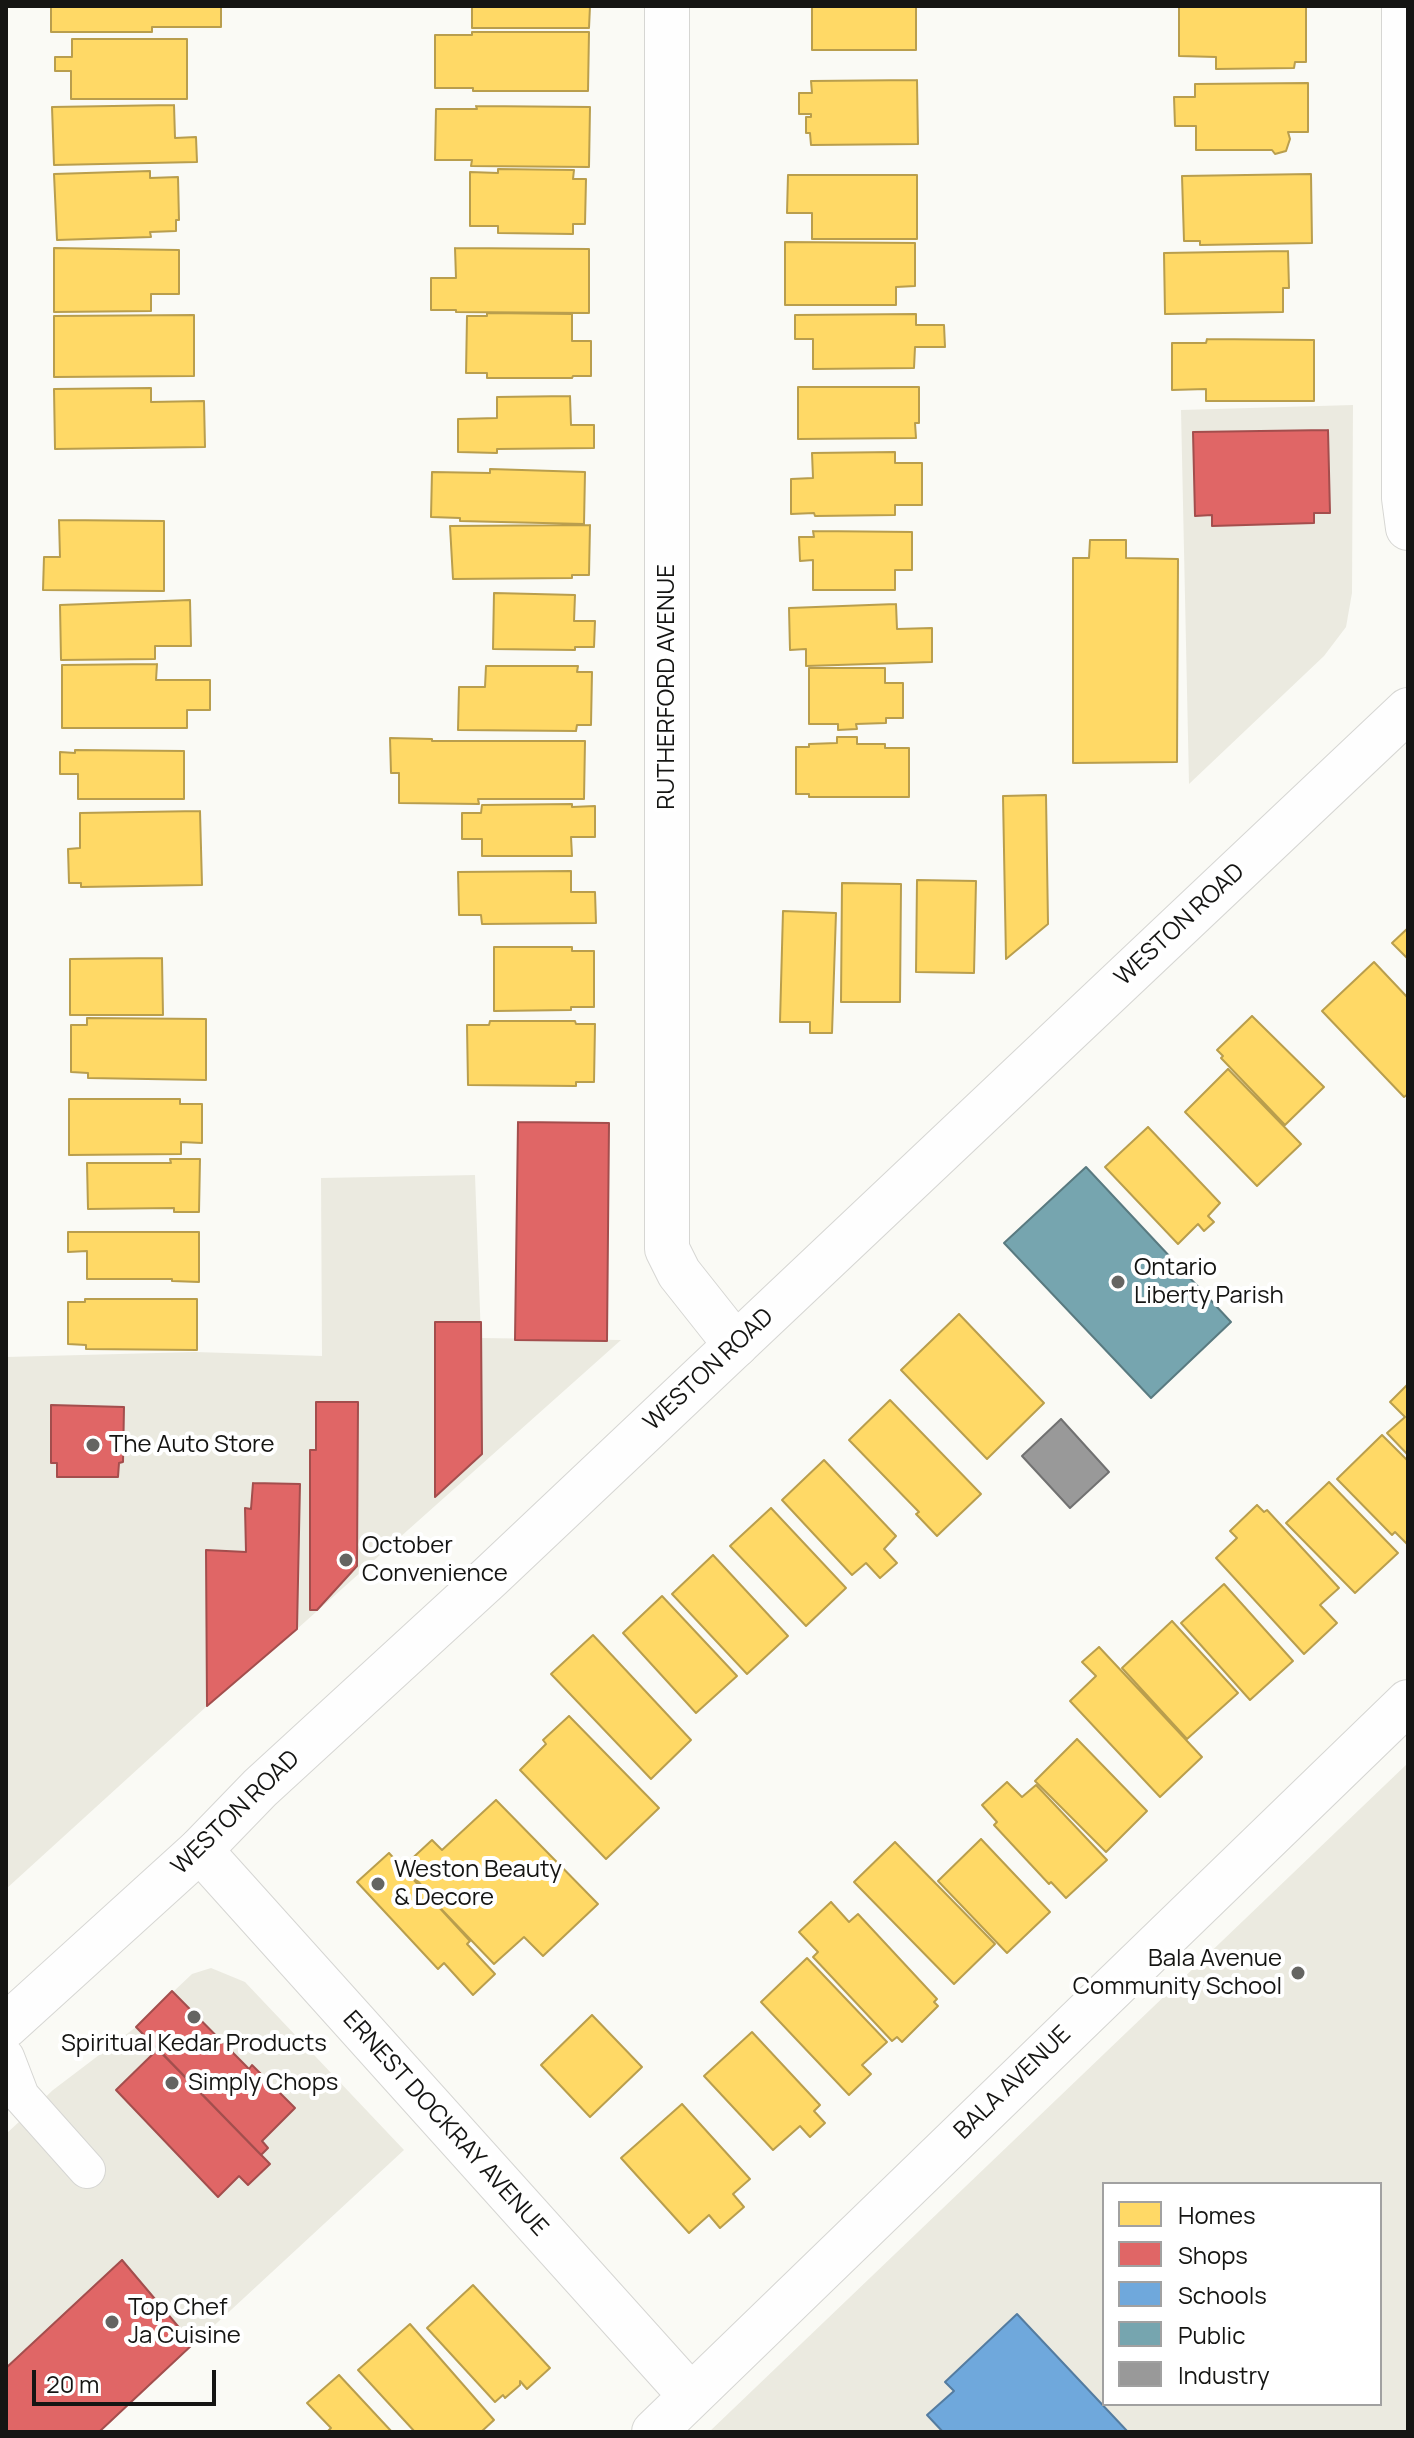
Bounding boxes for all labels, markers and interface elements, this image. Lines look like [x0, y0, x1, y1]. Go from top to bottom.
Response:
street label: RUTHERFORD AVENUE [653, 564, 681, 810]
street label: WESTON ROAD [1109, 858, 1251, 992]
place label: Ontario Liberty Parish [1134, 1254, 1284, 1310]
marker: Ontario Liberty Parish [1109, 1273, 1127, 1291]
street label: WESTON ROAD [638, 1303, 780, 1437]
place label: The Auto Store [109, 1431, 275, 1459]
marker: The Auto Store [84, 1436, 102, 1454]
place label: October Convenience [362, 1532, 508, 1588]
marker: October Convenience [337, 1551, 355, 1569]
street label: WESTON ROAD [166, 1745, 306, 1881]
place label: Weston Beauty & Decore [394, 1856, 562, 1912]
marker: Weston Beauty & Decore [369, 1875, 387, 1893]
place label: Bala Avenue Community School [1073, 1945, 1282, 2001]
marker: Bala Avenue Community School [1289, 1964, 1307, 1982]
street label: ERNEST DOCKRAY AVENUE [336, 2006, 554, 2242]
marker: Spiritual Kedar Products [185, 2008, 203, 2026]
street label: BALA AVENUE [949, 2020, 1077, 2146]
place label: Spiritual Kedar Products [61, 2030, 327, 2058]
place label: Simply Chops [188, 2069, 338, 2097]
marker: Simply Chops [163, 2074, 181, 2092]
legend [1102, 2182, 1382, 2406]
text: Homes [1178, 2198, 1256, 2231]
text: Shops [1178, 2238, 1248, 2271]
text: Schools [1178, 2278, 1267, 2311]
place label: Top Chef Ja Cuisine [128, 2294, 241, 2350]
marker: Top Chef Ja Cuisine [103, 2313, 121, 2331]
text: Public [1178, 2318, 1245, 2351]
scale bar [36, 2354, 220, 2404]
text: Industry [1178, 2358, 1270, 2391]
text: 20 m [46, 2367, 99, 2400]

